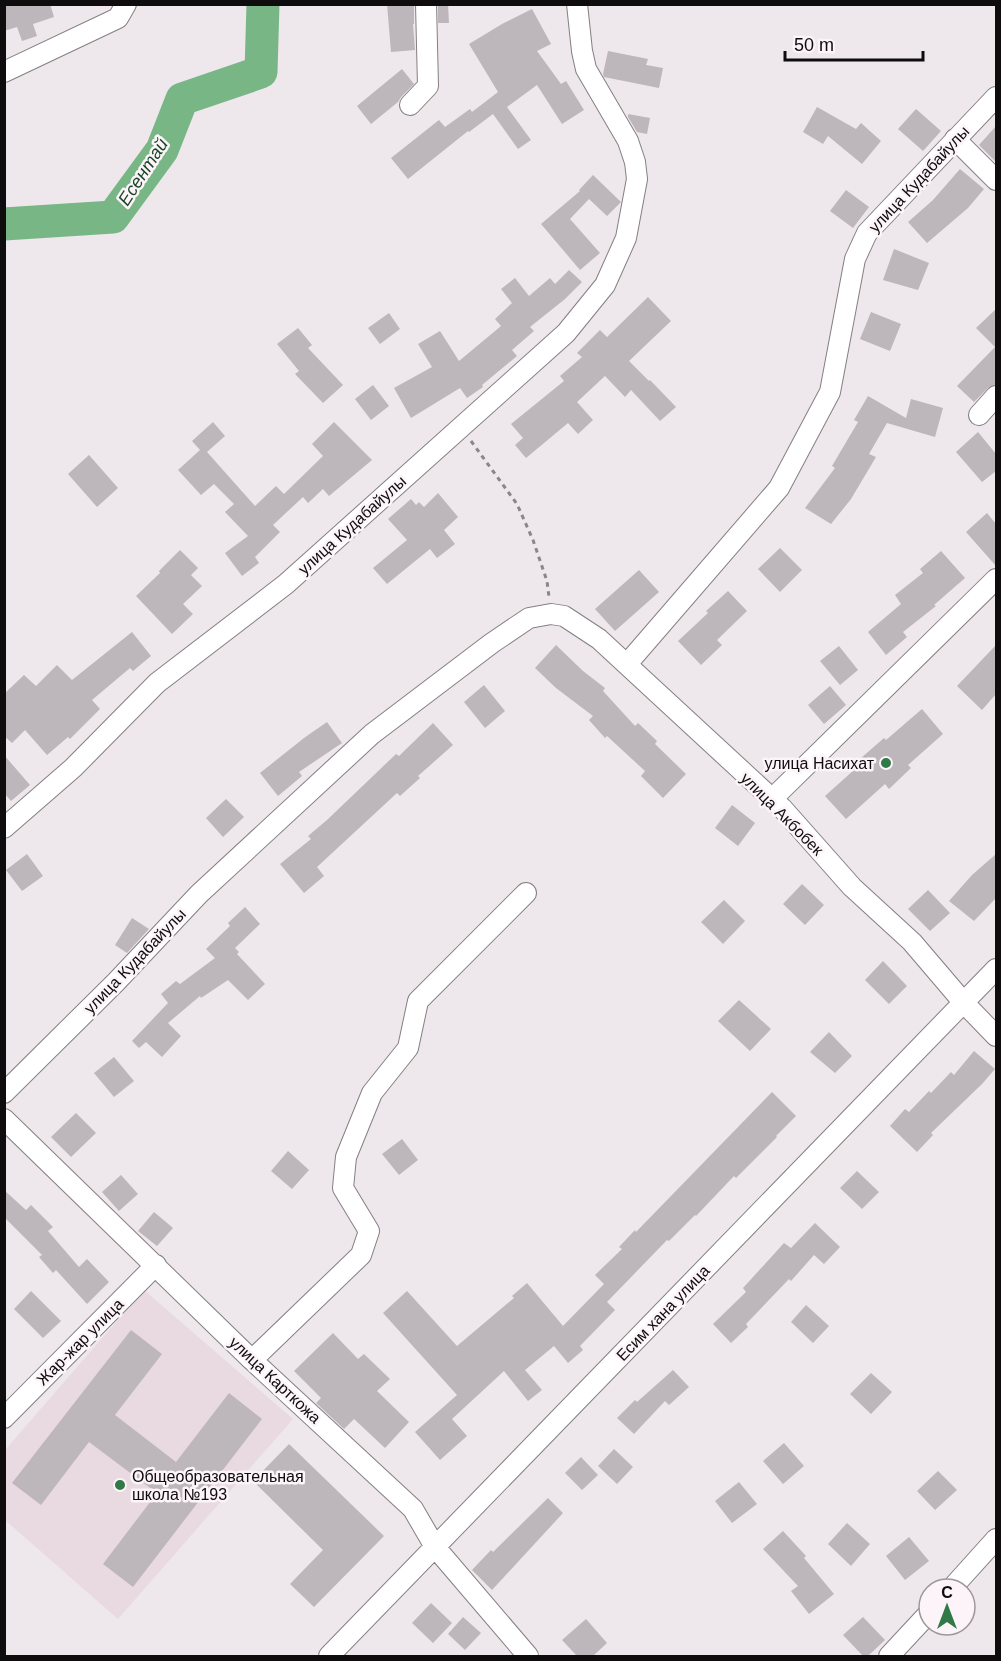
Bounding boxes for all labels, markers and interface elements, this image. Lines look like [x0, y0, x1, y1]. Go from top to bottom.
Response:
scale bar [785, 24, 923, 62]
text: 50 m [794, 35, 834, 55]
street label: улица Кудабайулы [866, 123, 972, 235]
water label: Есентай [114, 135, 172, 209]
street label: улица Кудабайулы [295, 472, 409, 578]
place label: улица Насихат [764, 755, 875, 772]
marker: улица Насихат [879, 756, 893, 770]
street label: улица Акбобек [737, 769, 827, 859]
street label: улица Кудабайулы [81, 905, 189, 1017]
street label: Есим хана улица [613, 1262, 713, 1364]
street label: Жар-жар улица [33, 1295, 127, 1389]
street label: улица Карткожа [226, 1334, 324, 1427]
place label: Общеобразовательная школа №193 [132, 1468, 304, 1503]
marker: Общеобразовательная школа №193 [113, 1478, 127, 1492]
north arrow [917, 1577, 977, 1637]
text: С [941, 1584, 953, 1601]

